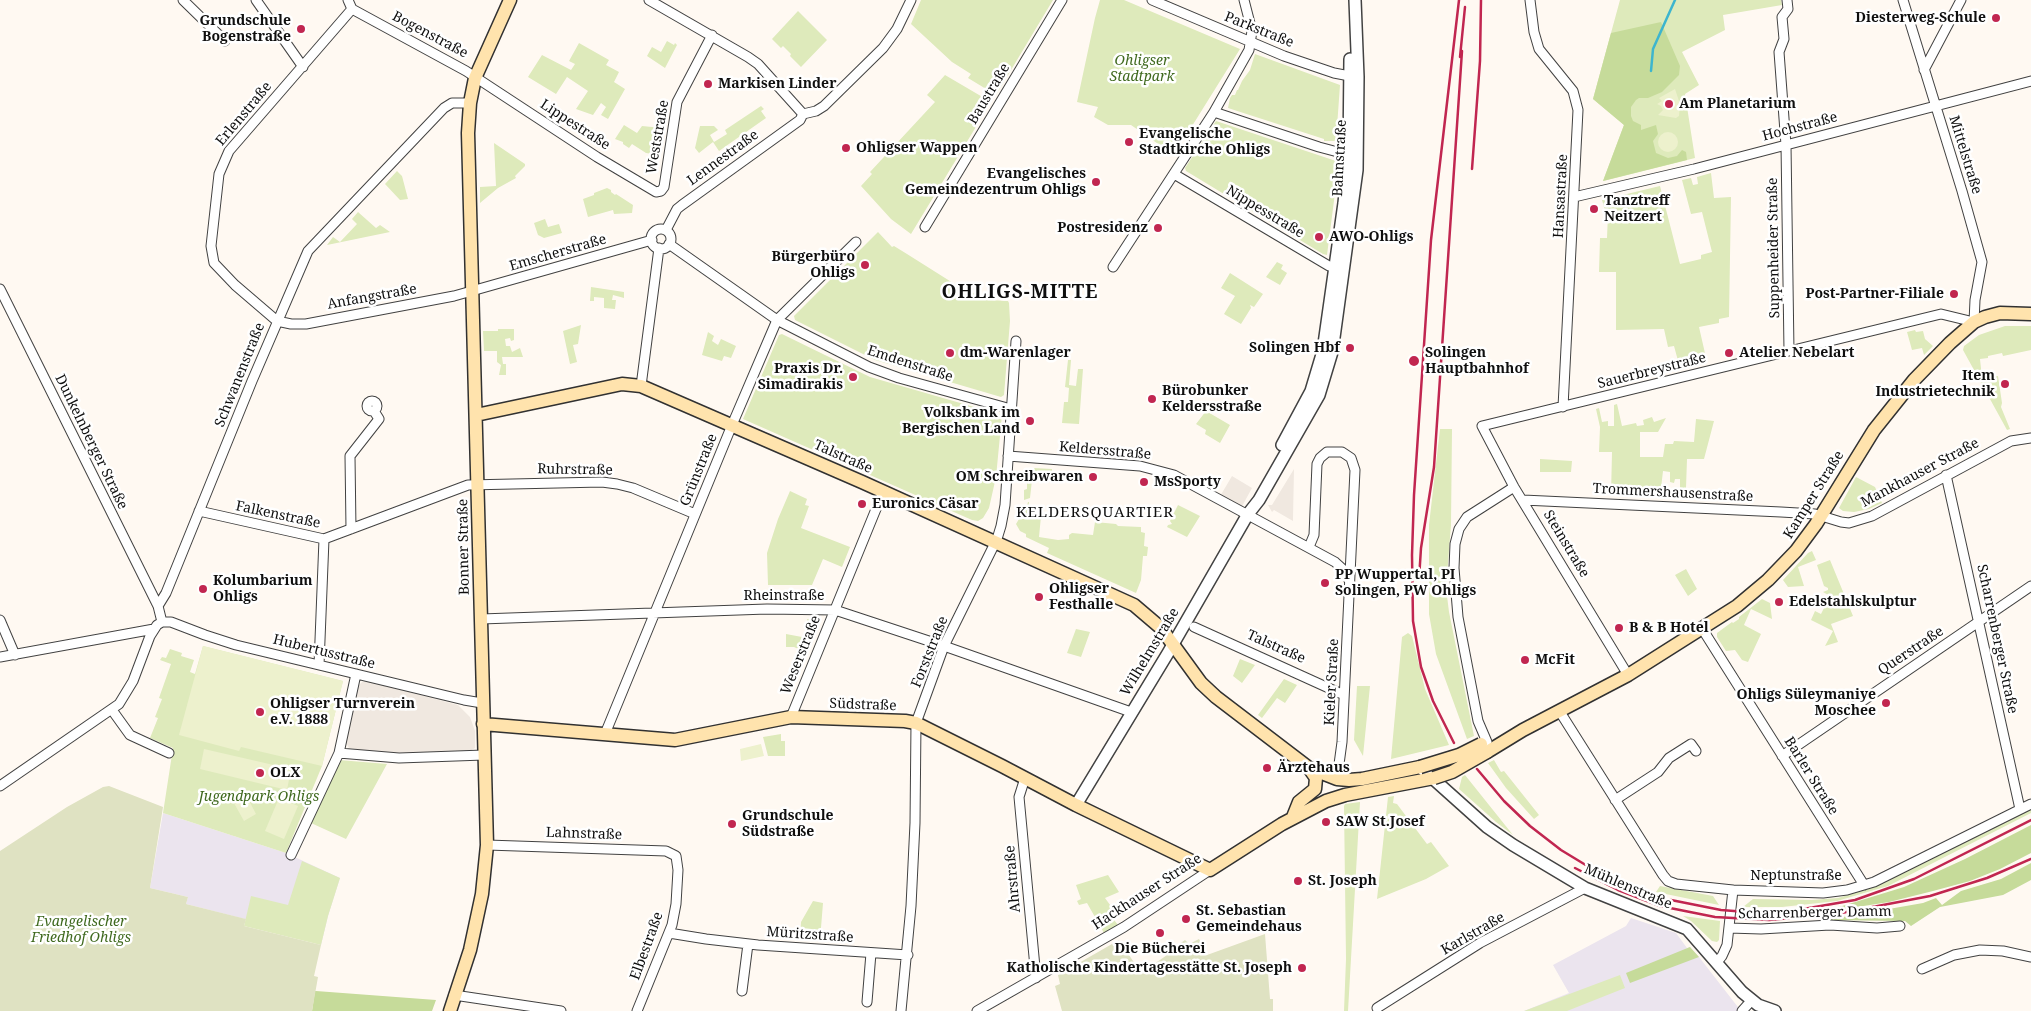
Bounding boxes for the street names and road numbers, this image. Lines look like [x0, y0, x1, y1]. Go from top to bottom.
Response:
street label: Bogenstraße [389, 8, 471, 62]
street label: Parkstraße [1222, 9, 1296, 51]
street label: Baustraße [964, 61, 1014, 127]
street label: Erlenstraße [212, 79, 276, 149]
street label: Lippestraße [537, 96, 613, 154]
street label: Weststraße [643, 99, 673, 175]
street label: Hochstraße [1761, 109, 1839, 145]
street label: Mittelstraße [1945, 114, 1985, 196]
street label: Bahnstraße [1330, 119, 1350, 197]
street label: Lennestraße [684, 127, 762, 189]
street label: Hansastraße [1550, 154, 1572, 238]
street label: Suppenheider Straße [1764, 178, 1784, 318]
street label: Nippesstraße [1223, 182, 1307, 242]
street label: Emscherstraße [508, 231, 608, 275]
street label: Anfangstraße [326, 281, 418, 313]
street label: Schwanenstraße [211, 320, 269, 430]
street label: Emdenstraße [865, 342, 955, 386]
street label: Sauerbreystraße [1596, 349, 1708, 393]
street label: Dunkelnberger Straße [51, 372, 131, 512]
street label: Grünstraße [677, 431, 721, 509]
street label: Mankhauser Straße [1858, 435, 1982, 511]
street label: Talstraße [811, 437, 875, 477]
street label: Keldersstraße [1058, 439, 1152, 463]
street label: Kamper Straße [1780, 448, 1848, 542]
street label: Ruhrstraße [537, 461, 613, 479]
street label: Trommershausenstraße [1592, 480, 1754, 506]
street label: Falkenstraße [234, 498, 322, 532]
street label: Bonner Straße [455, 499, 473, 595]
street label: Steinstraße [1539, 507, 1593, 581]
street label: Scharrenberger Straße [1973, 563, 2021, 715]
street label: Rheinstraße [743, 588, 825, 604]
street label: Wilhelmstraße [1117, 605, 1183, 699]
street label: Weserstraße [778, 613, 824, 697]
street label: Forststraße [908, 614, 952, 690]
street label: Querstraße [1875, 623, 1947, 679]
street label: Talstraße [1244, 627, 1308, 667]
street label: Hubertusstraße [271, 631, 377, 673]
street label: Kieler Straße [1321, 638, 1343, 726]
street label: Südstraße [829, 695, 897, 715]
street label: Barler Straße [1780, 734, 1842, 818]
street label: Lahnstraße [545, 824, 623, 844]
street label: Ahrstraße [1002, 845, 1024, 913]
street label: Hackhauser Straße [1089, 850, 1205, 934]
street label: Mühlenstraße [1582, 861, 1674, 913]
street label: Neptunstraße [1750, 868, 1842, 884]
street label: Scharrenberger Damm [1738, 903, 1892, 923]
street label: Karlstraße [1438, 909, 1508, 959]
street label: Elbestraße [627, 910, 667, 982]
street label: Müritzstraße [766, 924, 854, 946]

